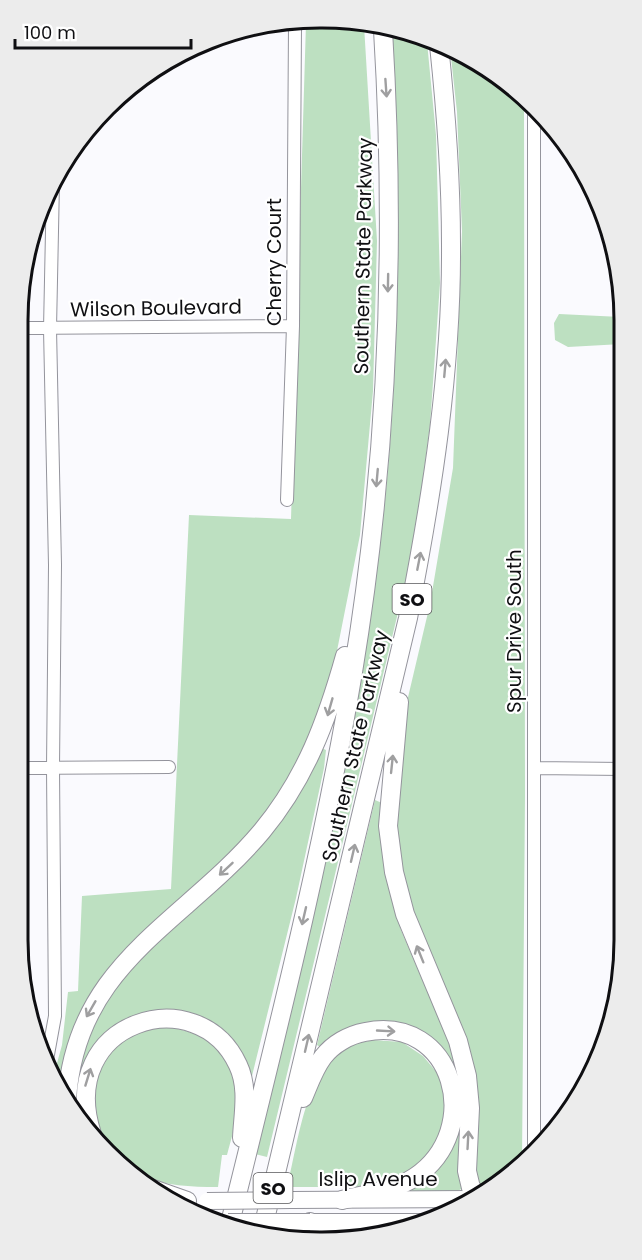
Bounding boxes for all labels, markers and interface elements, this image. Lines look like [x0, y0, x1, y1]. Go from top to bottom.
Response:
scale bar [15, 12, 190, 50]
text: 100 m [24, 20, 76, 45]
one-way arrow [381, 78, 392, 98]
street label: Southern State Parkway [347, 137, 379, 375]
street label: Cherry Court [260, 198, 288, 326]
one-way arrow [382, 273, 394, 293]
street label: Wilson Boulevard [70, 293, 242, 323]
one-way arrow [440, 358, 451, 378]
one-way arrow [371, 467, 382, 487]
street label: Spur Drive South [500, 549, 528, 713]
one-way arrow [414, 552, 425, 571]
road number: SO [392, 584, 432, 614]
street label: Southern State Parkway [315, 627, 395, 865]
one-way arrow [324, 697, 335, 716]
one-way arrow [386, 754, 397, 774]
one-way arrow [347, 844, 359, 863]
one-way arrow [218, 862, 233, 876]
one-way arrow [297, 906, 309, 925]
one-way arrow [414, 945, 425, 964]
one-way arrow [85, 1000, 97, 1017]
one-way arrow [375, 1025, 395, 1036]
one-way arrow [302, 1034, 314, 1053]
one-way arrow [83, 1068, 94, 1087]
one-way arrow [463, 1130, 474, 1150]
street label: Islip Avenue [318, 1165, 438, 1193]
road number: SO [254, 1173, 292, 1203]

